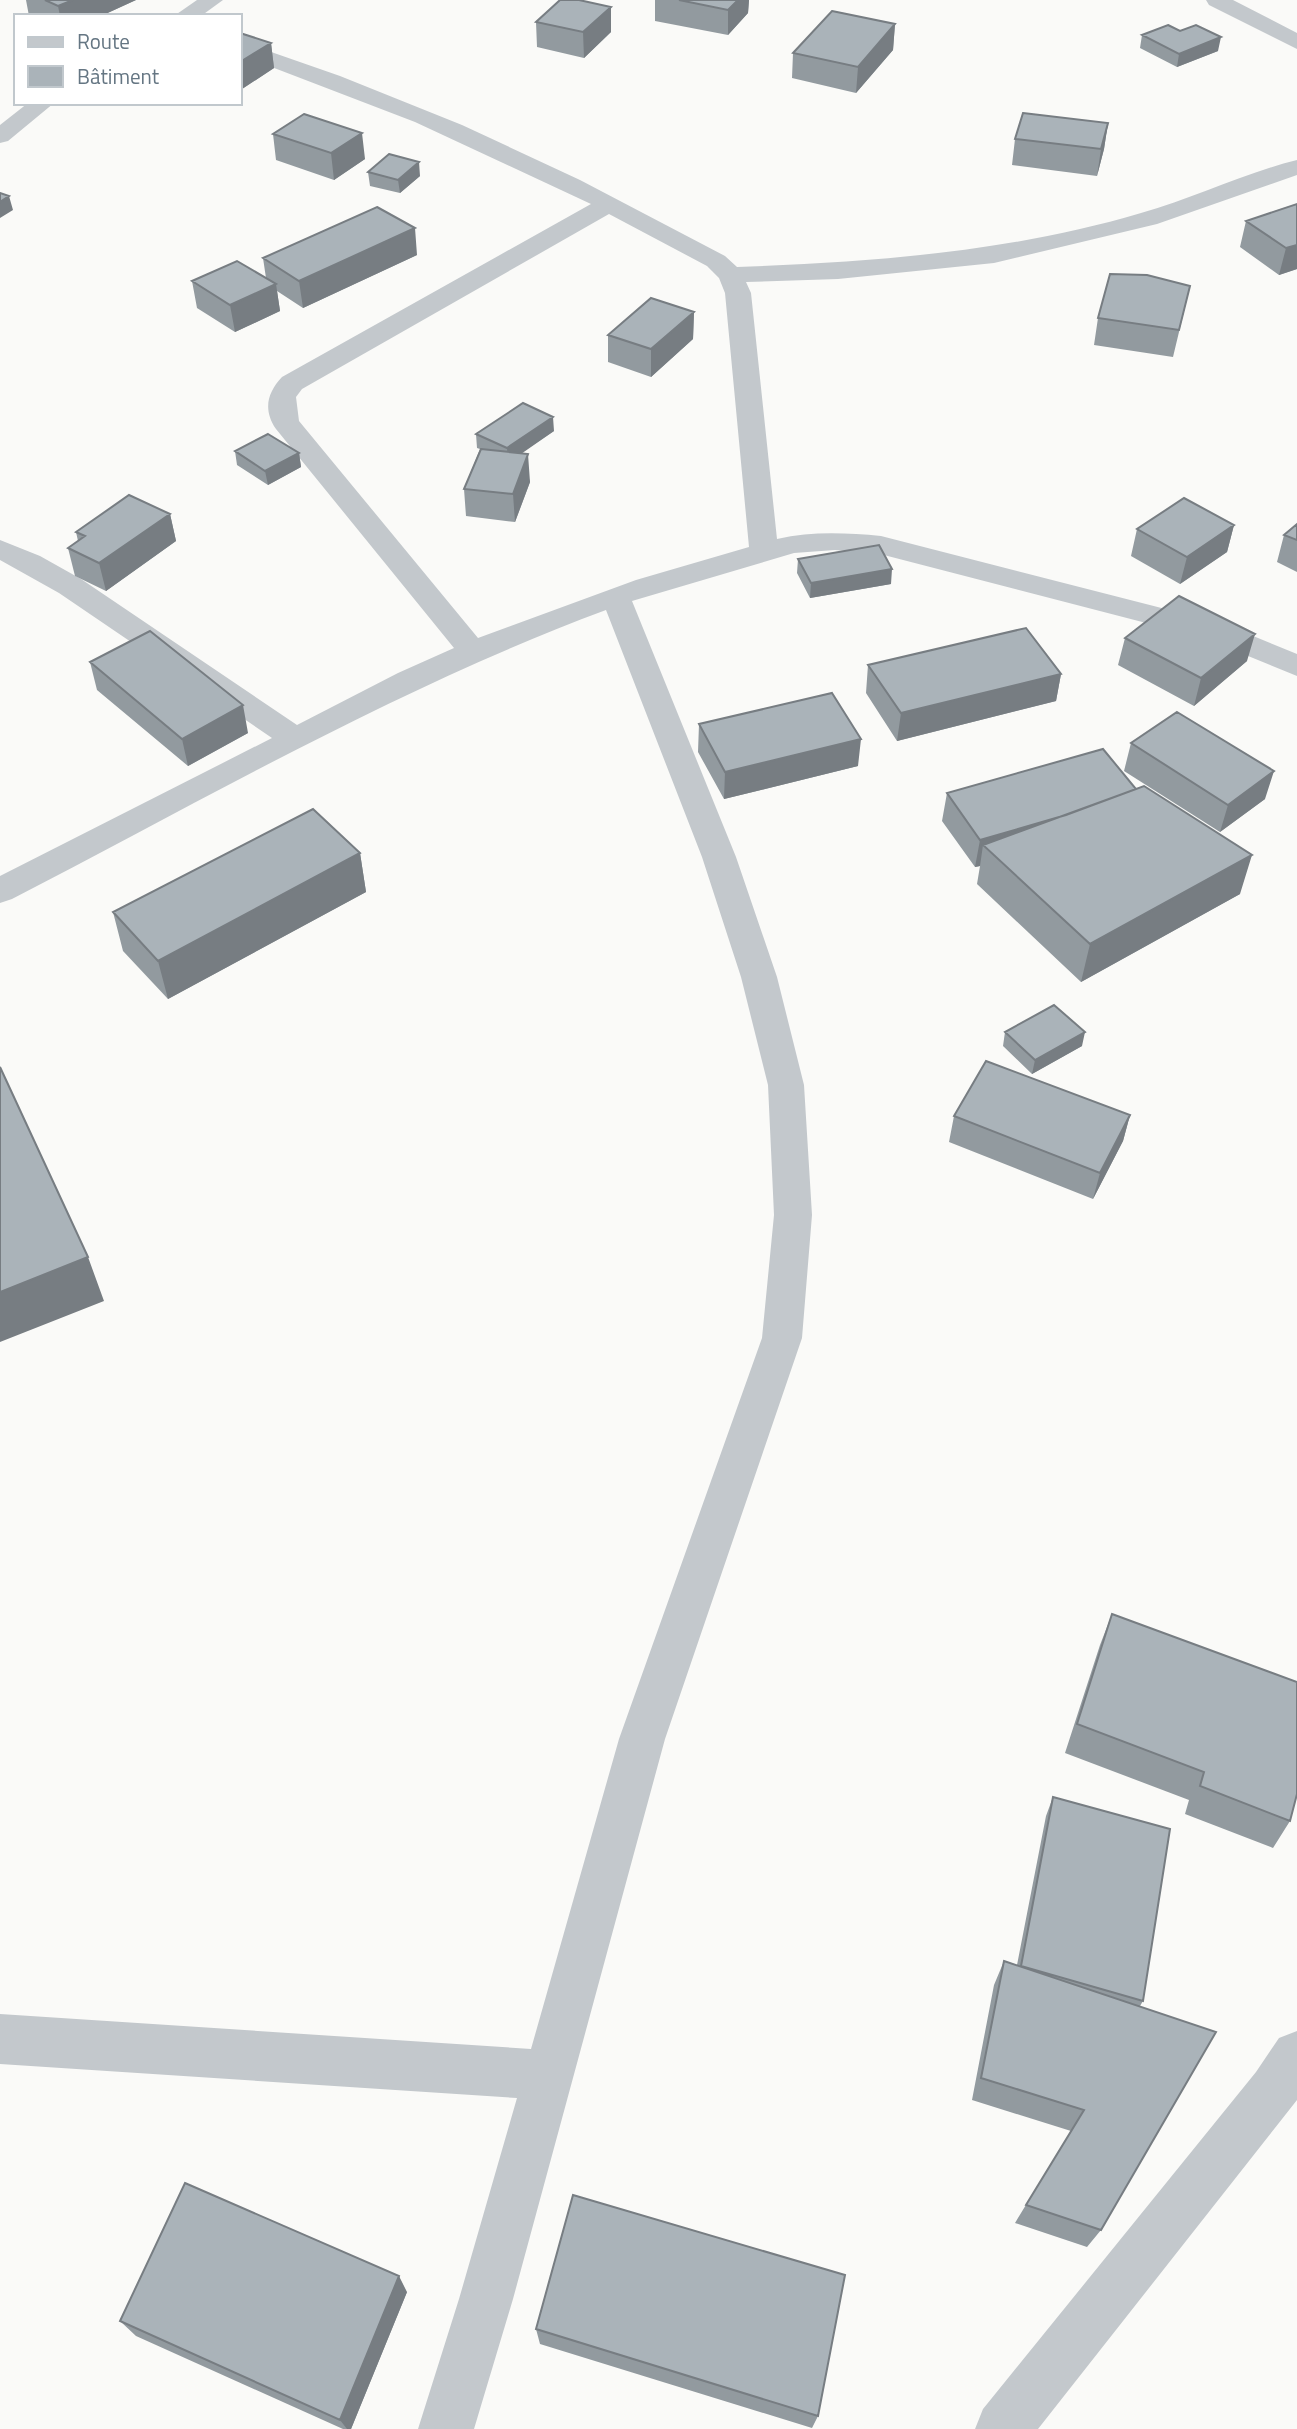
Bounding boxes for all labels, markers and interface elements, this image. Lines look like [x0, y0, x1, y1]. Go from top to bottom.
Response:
legend [14, 14, 242, 105]
text: Route [77, 25, 130, 57]
text: Bâtiment [77, 60, 160, 92]

